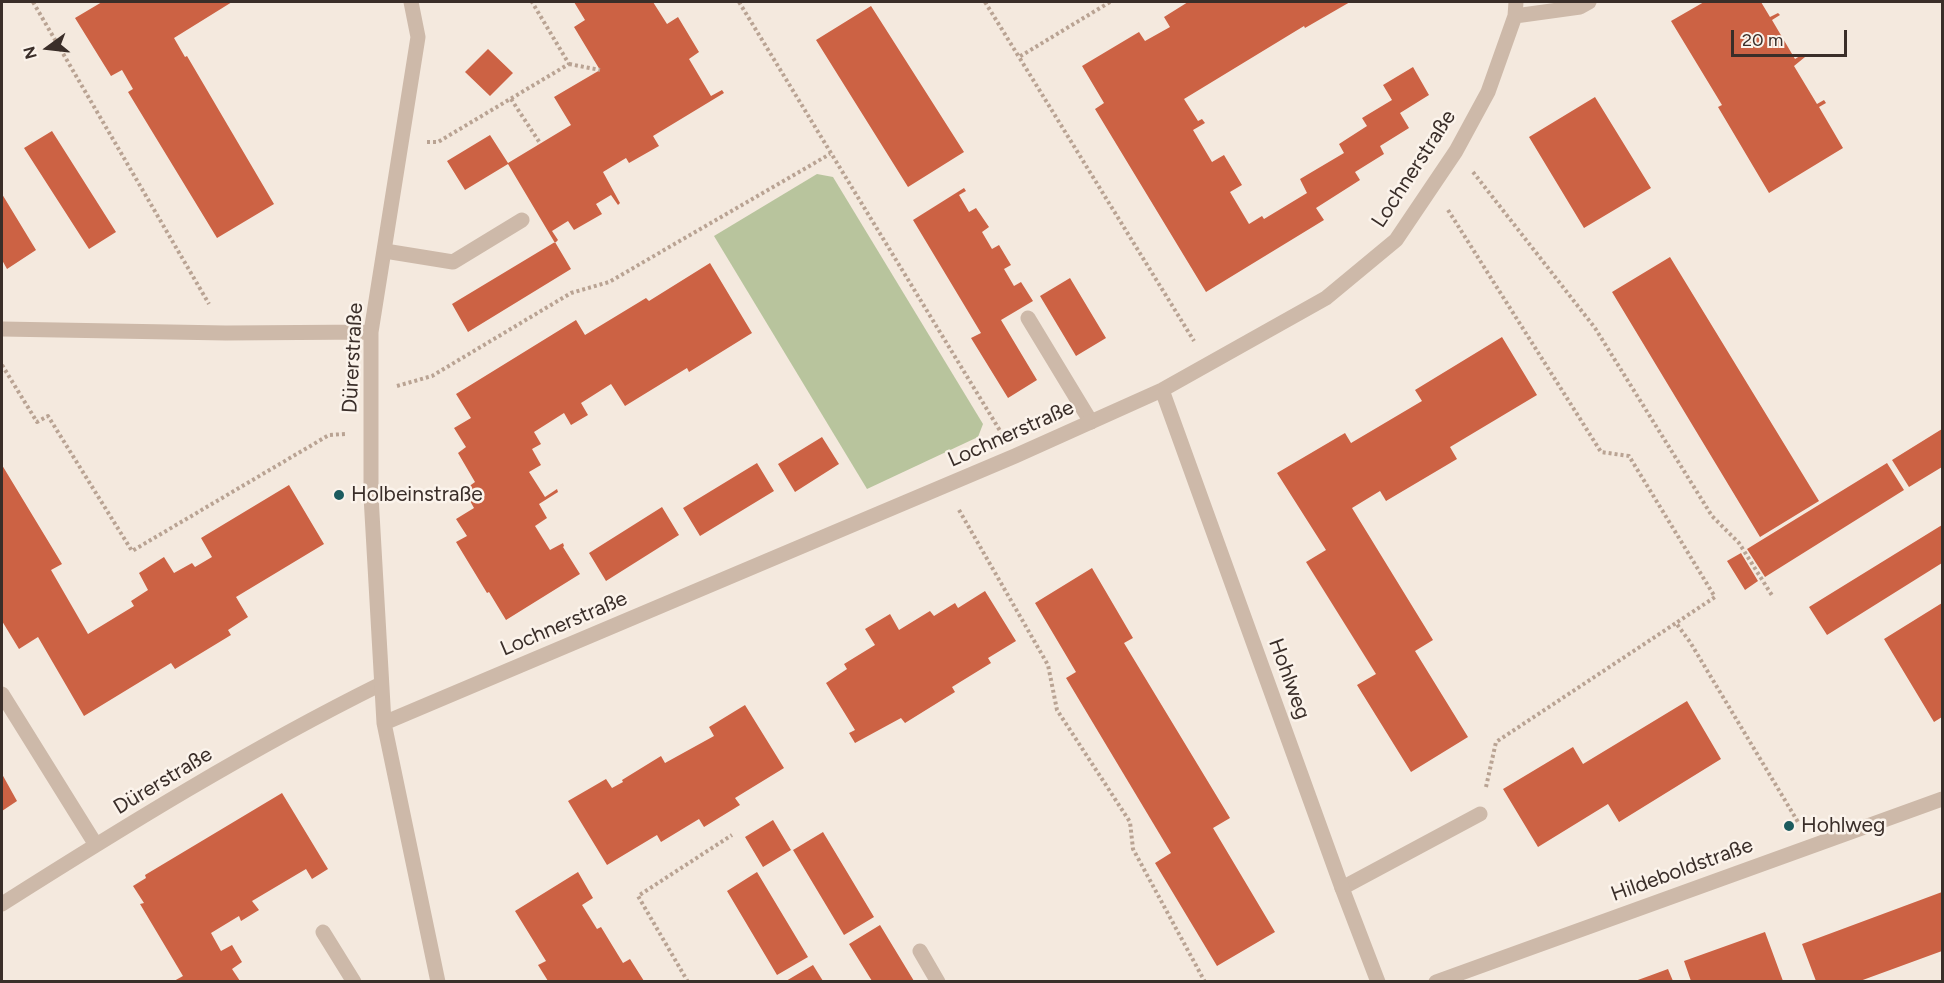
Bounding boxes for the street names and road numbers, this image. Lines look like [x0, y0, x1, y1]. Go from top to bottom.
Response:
street label: Lochnerstraße [1367, 105, 1461, 233]
street label: Dürerstraße [338, 302, 368, 414]
street label: Lochnerstraße [944, 395, 1078, 473]
street label: Lochnerstraße [497, 586, 631, 662]
street label: Hohlweg [1263, 635, 1315, 723]
street label: Dürerstraße [109, 742, 217, 820]
street label: Hildeboldstraße [1608, 833, 1756, 907]

